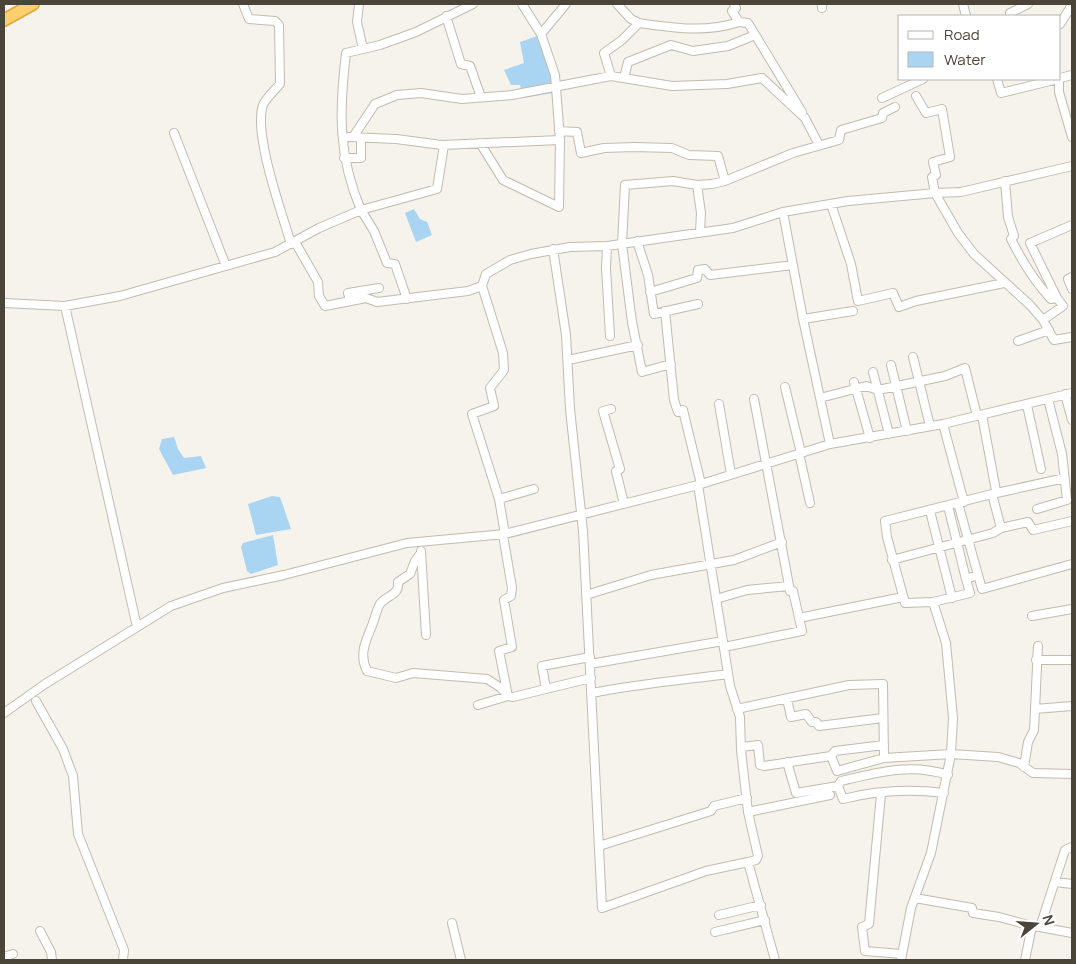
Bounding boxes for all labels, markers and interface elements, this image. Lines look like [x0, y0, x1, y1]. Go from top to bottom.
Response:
legend [898, 15, 1061, 80]
text: Road [944, 24, 980, 45]
text: Water [944, 49, 986, 70]
north arrow [1011, 899, 1061, 949]
text: N [1038, 912, 1059, 928]

